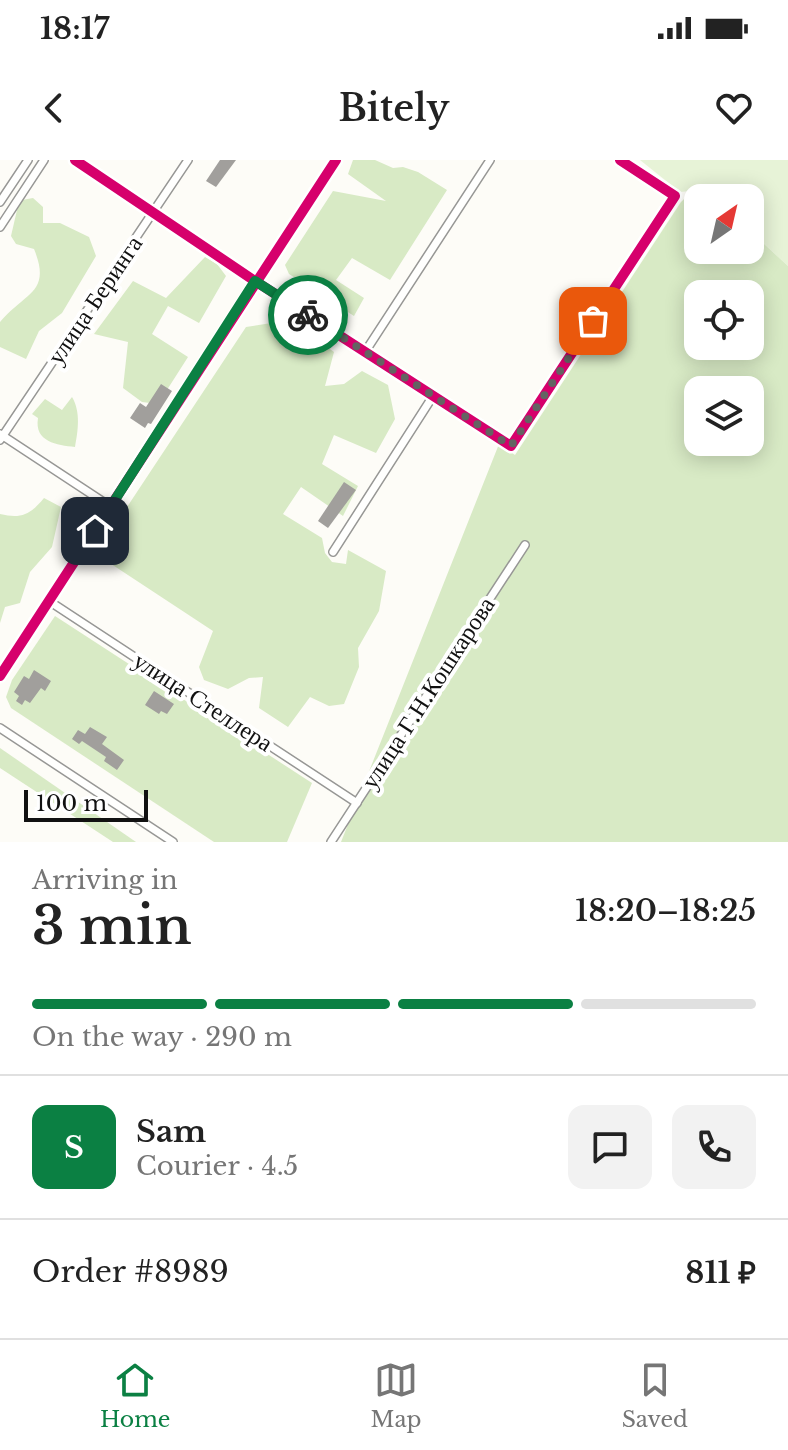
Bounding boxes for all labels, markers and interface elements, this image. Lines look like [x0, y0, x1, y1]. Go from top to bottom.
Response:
text: 18:17 [40, 10, 109, 47]
icon: back [32, 86, 76, 130]
text: Bitely [339, 86, 449, 131]
icon: heart [712, 86, 756, 130]
north arrow [684, 184, 764, 264]
map controls [684, 184, 764, 456]
street label: улица Беринга [41, 230, 148, 370]
courier [268, 275, 348, 355]
button: locate [684, 280, 764, 360]
pin [559, 287, 627, 355]
icon: bike [286, 293, 330, 337]
icon: bag [571, 299, 615, 343]
button: layers [684, 376, 764, 456]
pin [61, 497, 129, 565]
icon: home [73, 509, 117, 553]
street label: улица Г.Н.Кошкарова [355, 591, 501, 794]
street label: улица Стеллера [128, 646, 279, 758]
scale bar [24, 786, 148, 822]
text: 100 m [36, 790, 107, 817]
text: Arriving in [32, 864, 178, 896]
text: 18:20–18:25 [575, 892, 756, 929]
text: 3 min [32, 894, 192, 958]
text: On the way · 290 m [32, 1021, 292, 1053]
button: chat [568, 1105, 652, 1189]
button: phone [672, 1105, 756, 1189]
text: Sam [136, 1113, 206, 1150]
text: S [64, 1129, 84, 1166]
text: Courier · 4.5 [136, 1150, 298, 1182]
text: Order #8989 [32, 1253, 229, 1290]
text: 811 ₽ [685, 1254, 756, 1291]
tab: Home [100, 1358, 170, 1433]
tab: Map [370, 1358, 422, 1433]
tab: Saved [622, 1358, 688, 1433]

